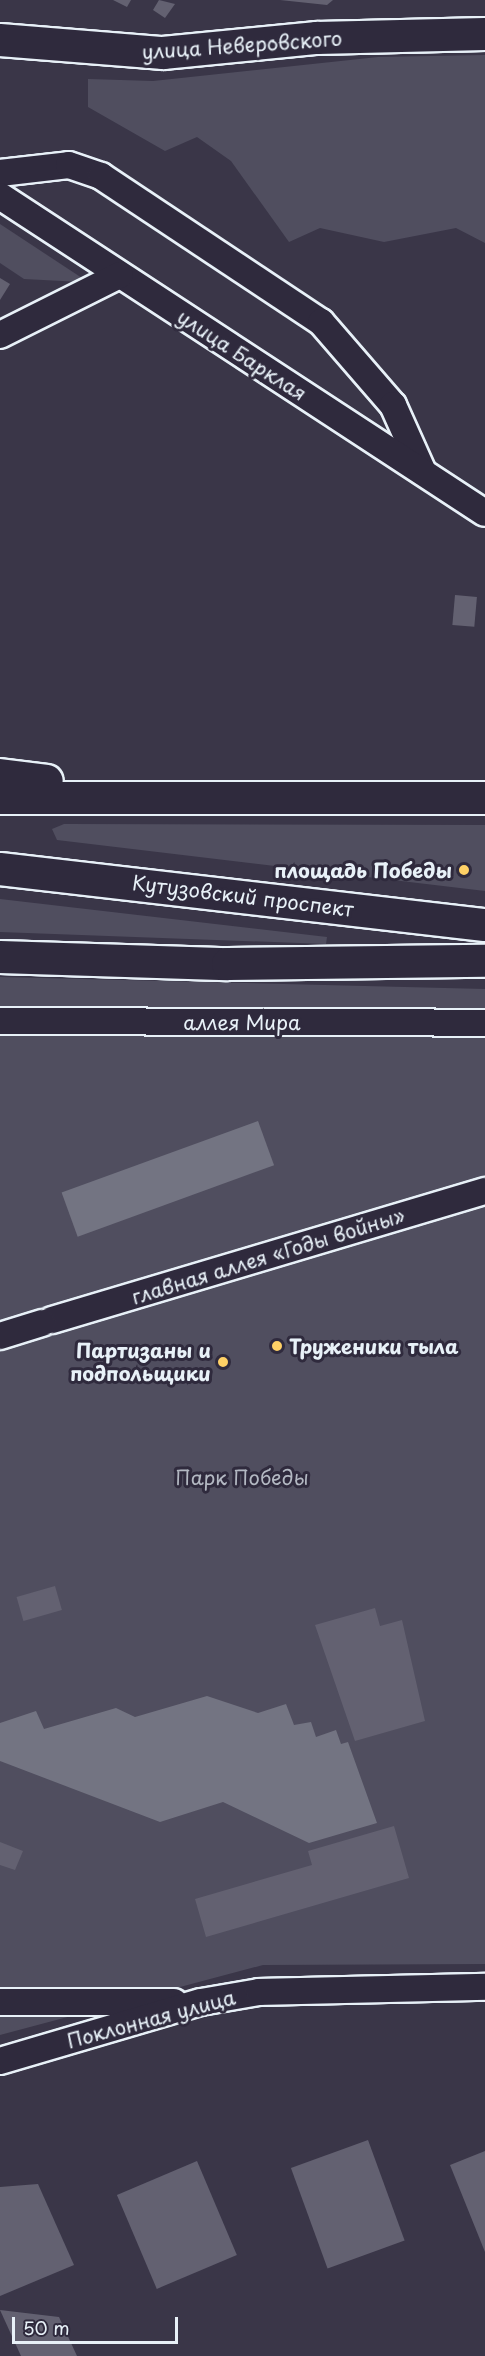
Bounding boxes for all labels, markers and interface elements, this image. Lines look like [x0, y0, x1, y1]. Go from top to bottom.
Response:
street label: улица Неверовского [140, 26, 344, 64]
street label: улица Барклая [173, 304, 311, 406]
place label: площадь Победы [275, 858, 452, 882]
marker: площадь Победы [457, 863, 471, 877]
street label: Кутузовский проспект [131, 870, 355, 922]
street label: аллея Мира [183, 1010, 301, 1034]
street label: главная аллея «Годы войны» [128, 1203, 408, 1309]
place label: Труженики тыла [289, 1334, 460, 1358]
place label: Партизаны и подпольщики [70, 1338, 211, 1385]
marker: Труженики тыла [270, 1339, 284, 1353]
marker: Партизаны и подпольщики [216, 1355, 230, 1369]
park label: Парк Победы [175, 1465, 309, 1489]
street label: Поклонная улица [64, 1985, 238, 2053]
scale bar [15, 2305, 182, 2343]
text: 50 m [23, 2314, 70, 2341]

